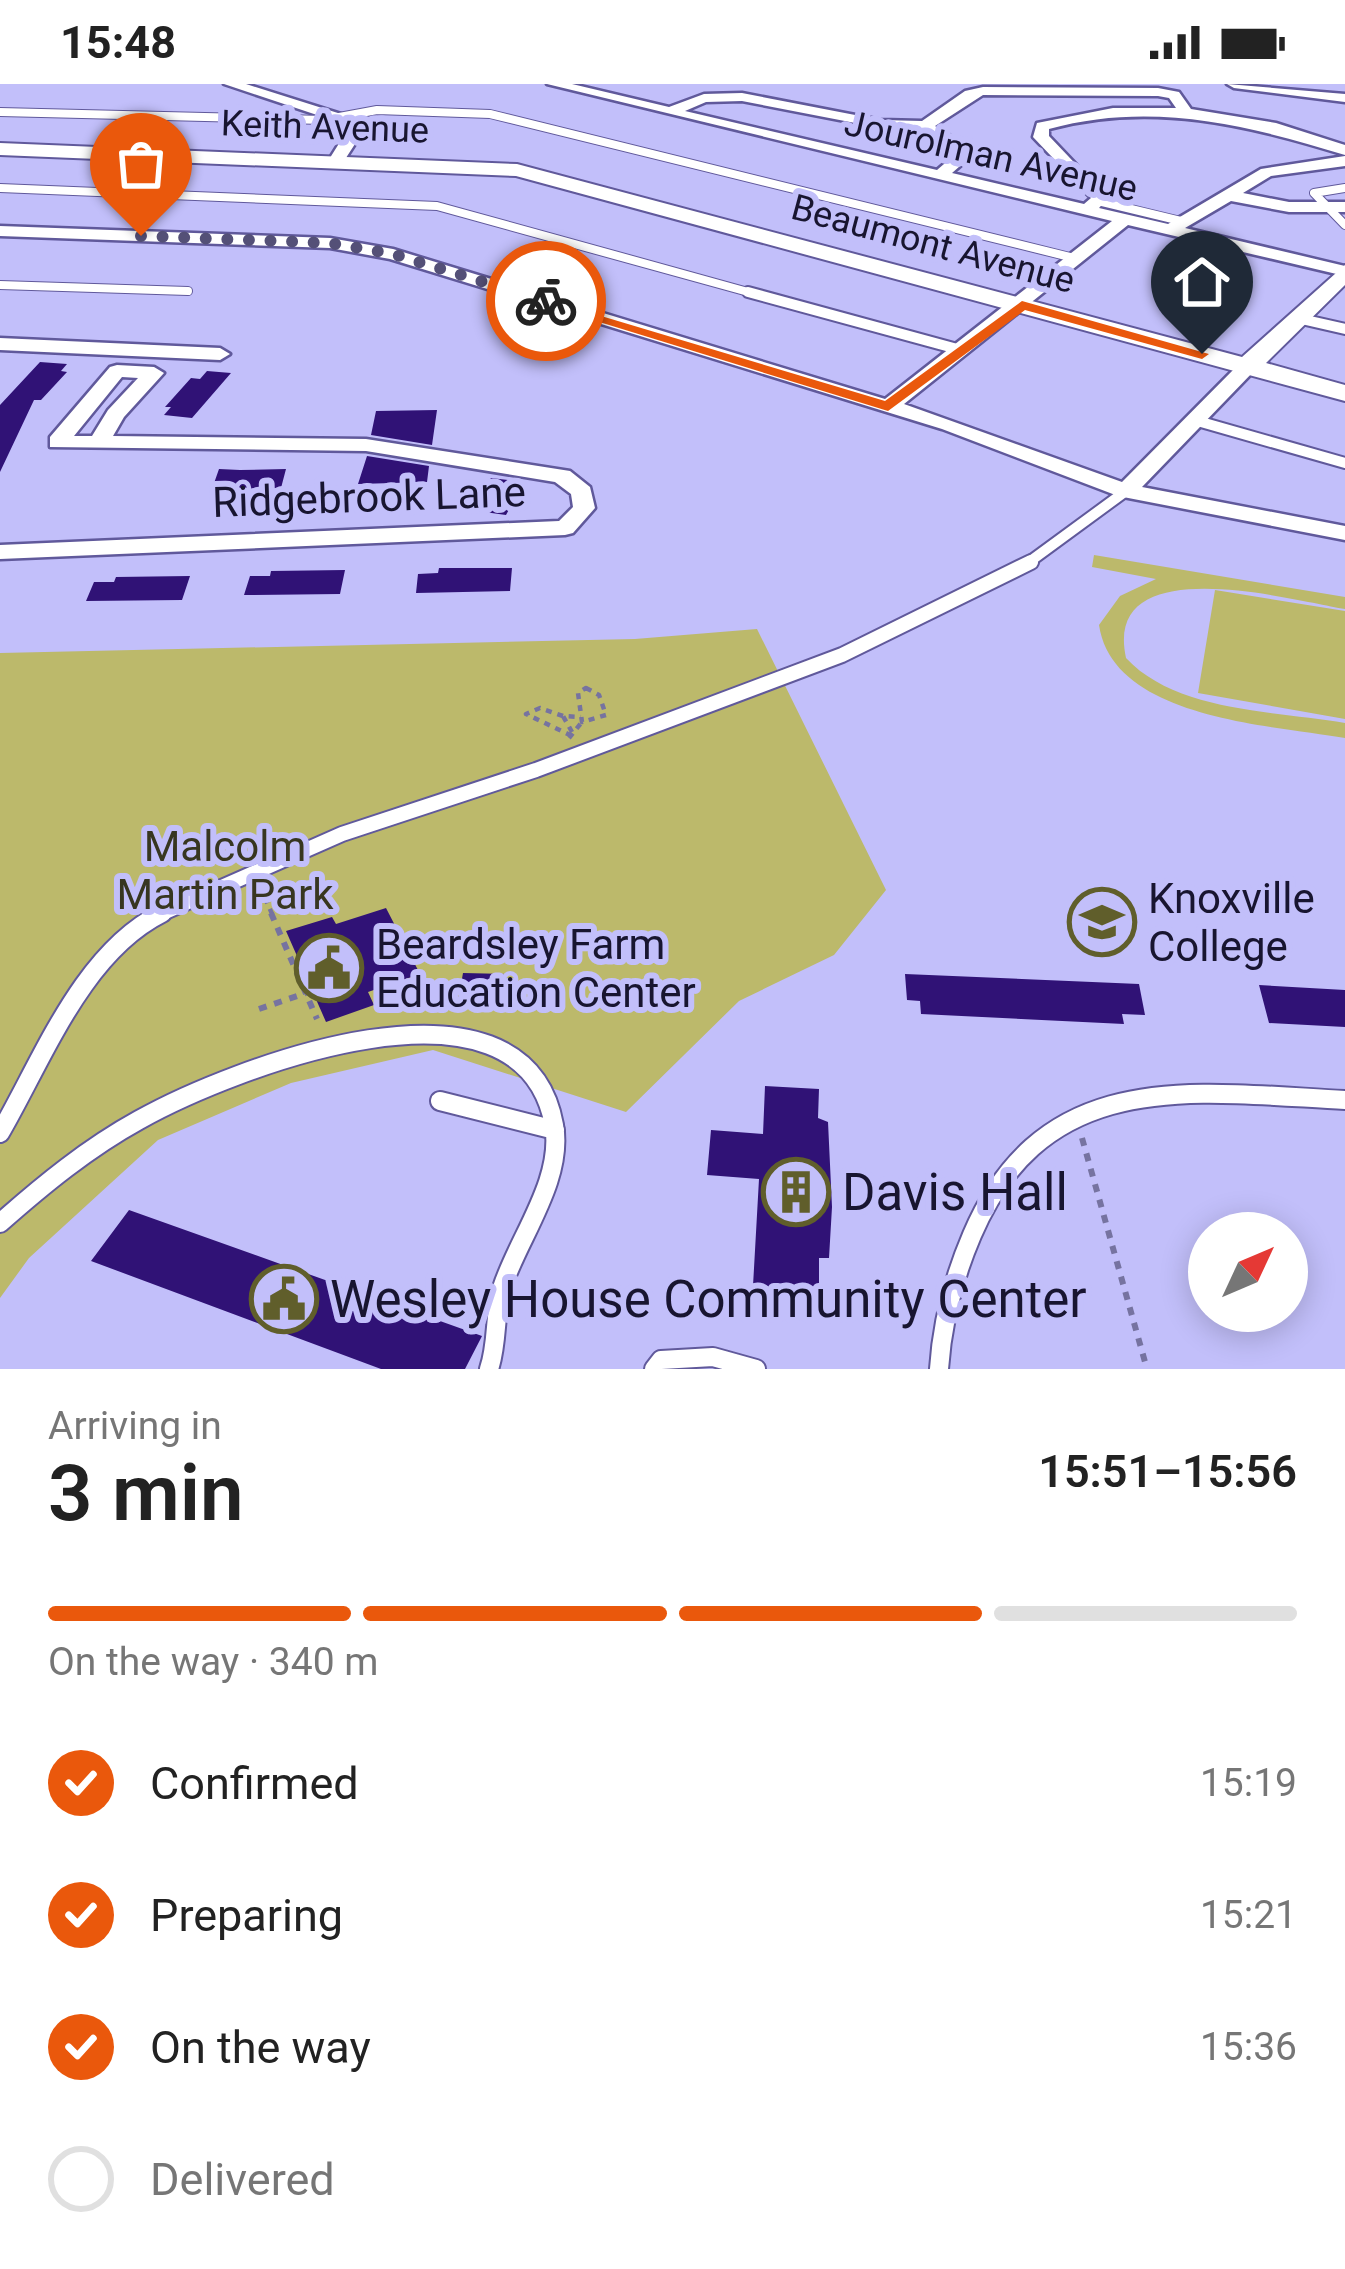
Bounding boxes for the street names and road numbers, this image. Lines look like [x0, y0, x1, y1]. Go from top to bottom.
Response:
street label: Keith Avenue [220, 102, 430, 152]
street label: Jourolman Avenue [841, 102, 1141, 210]
street label: Beaumont Avenue [787, 186, 1079, 302]
street label: Ridgebrook Lane [211, 467, 527, 527]

